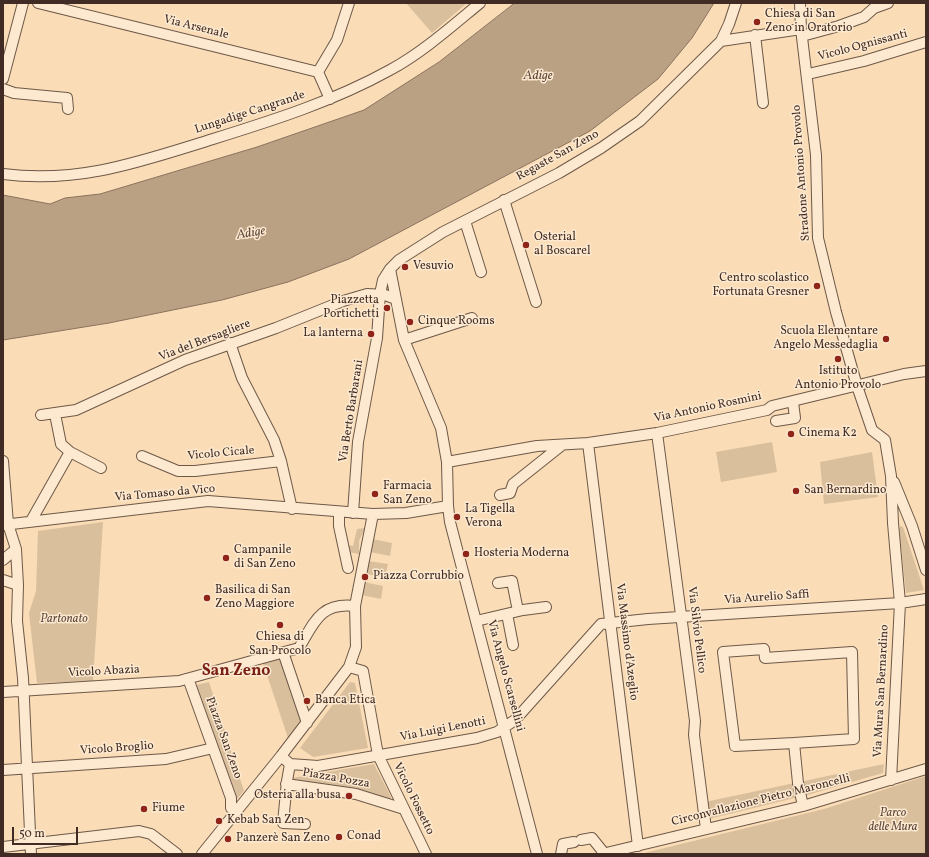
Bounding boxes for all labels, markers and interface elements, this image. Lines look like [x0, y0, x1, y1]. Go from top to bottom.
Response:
place label: Chiesa di San Zeno in Oratorio [765, 8, 852, 36]
street label: Via Arsenale [162, 13, 230, 43]
marker: Chiesa di San Zeno in Oratorio [752, 17, 762, 27]
street label: Vicolo Ognissanti [817, 27, 909, 65]
water label: Adige [524, 69, 552, 85]
street label: Lungadige Cangrande [193, 88, 307, 138]
street label: Stradone Antonio Provolo [790, 104, 814, 242]
street label: Regaste San Zeno [514, 127, 602, 185]
water label: Adige [236, 224, 266, 244]
place label: Osterial al Boscarel [534, 231, 591, 259]
marker: Osterial al Boscarel [521, 240, 531, 250]
place label: Vesuvio [413, 260, 454, 274]
marker: Vesuvio [400, 262, 410, 272]
place label: Centro scolastico Fortunata Gresner [712, 272, 809, 300]
marker: Centro scolastico Fortunata Gresner [812, 281, 822, 291]
place label: Piazzetta Portichetti [323, 294, 379, 322]
marker: Piazzetta Portichetti [382, 303, 392, 313]
place label: Cinque Rooms [418, 315, 495, 329]
street label: Via del Bersagliere [157, 317, 253, 365]
marker: Cinque Rooms [405, 317, 415, 327]
place label: Scuola Elementare Angelo Messedaglia [774, 325, 878, 353]
place label: La lanterna [303, 327, 363, 341]
marker: La lanterna [366, 329, 376, 339]
marker: Scuola Elementare Angelo Messedaglia [881, 334, 891, 344]
marker: Istituto Antonio Provolo [833, 354, 843, 364]
street label: Via Berto Barbarani [337, 359, 367, 463]
place label: Istituto Antonio Provolo [795, 365, 881, 393]
street label: Via Antonio Rosmini [653, 390, 763, 426]
place label: Cinema K2 [799, 427, 857, 441]
marker: Cinema K2 [786, 429, 796, 439]
street label: Vicolo Cicale [187, 444, 255, 464]
place label: Farmacia San Zeno [383, 480, 432, 508]
street label: Via Tomaso da Vico [114, 482, 216, 506]
place label: San Bernardino [804, 484, 886, 498]
marker: San Bernardino [791, 486, 801, 496]
marker: Farmacia San Zeno [370, 489, 380, 499]
place label: La Tigella Verona [465, 503, 515, 531]
marker: La Tigella Verona [452, 512, 462, 522]
place label: Campanile di San Zeno [234, 544, 296, 572]
place label: Hosteria Moderna [474, 547, 569, 561]
marker: Hosteria Moderna [461, 549, 471, 559]
marker: Campanile di San Zeno [221, 553, 231, 563]
place label: Piazza Corrubbio [373, 570, 464, 584]
marker: Piazza Corrubbio [360, 572, 370, 582]
street label: Via Massimo d'Azeglio [612, 583, 640, 701]
place label: Basilica di San Zeno Maggiore [215, 584, 294, 612]
street label: Via Silvio Pellico [684, 586, 708, 674]
street label: Via Aurelio Saffi [724, 588, 810, 608]
marker: Basilica di San Zeno Maggiore [202, 593, 212, 603]
park label: Partonato [40, 613, 88, 627]
street label: Via Angelo Scarsellini [483, 619, 527, 733]
marker: Chiesa di San Procolo [275, 620, 285, 630]
street label: Via Mura San Bernardino [871, 624, 893, 758]
place label: Chiesa di San Procolo [249, 631, 311, 659]
district label: San Zeno [202, 662, 270, 682]
street label: Vicolo Abazia [68, 663, 140, 681]
place label: Banca Etica [315, 694, 376, 708]
street label: Piazza San Zeno [202, 695, 244, 781]
marker: Banca Etica [302, 696, 312, 706]
street label: Via Luigi Lenotti [399, 715, 487, 745]
street label: Vicolo Broglio [80, 739, 154, 759]
street label: Vicolo Fossetto [389, 761, 437, 837]
street label: Piazza Pozza [301, 766, 371, 792]
street label: Circonvallazione Pietro Maroncelli [670, 772, 852, 830]
place label: Osteria alla busa [254, 789, 341, 803]
marker: Osteria alla busa [344, 791, 354, 801]
place label: Fiume [152, 802, 185, 816]
marker: Fiume [139, 804, 149, 814]
park label: Parco delle Mura [869, 807, 917, 835]
place label: Kebab San Zen [227, 814, 304, 828]
marker: Kebab San Zen [214, 816, 224, 826]
scale bar [14, 819, 80, 845]
text: 50 m [19, 826, 45, 842]
place label: Conad [347, 830, 381, 844]
place label: Panzerè San Zeno [236, 832, 330, 846]
marker: Conad [334, 832, 344, 842]
marker: Panzerè San Zeno [223, 834, 233, 844]

